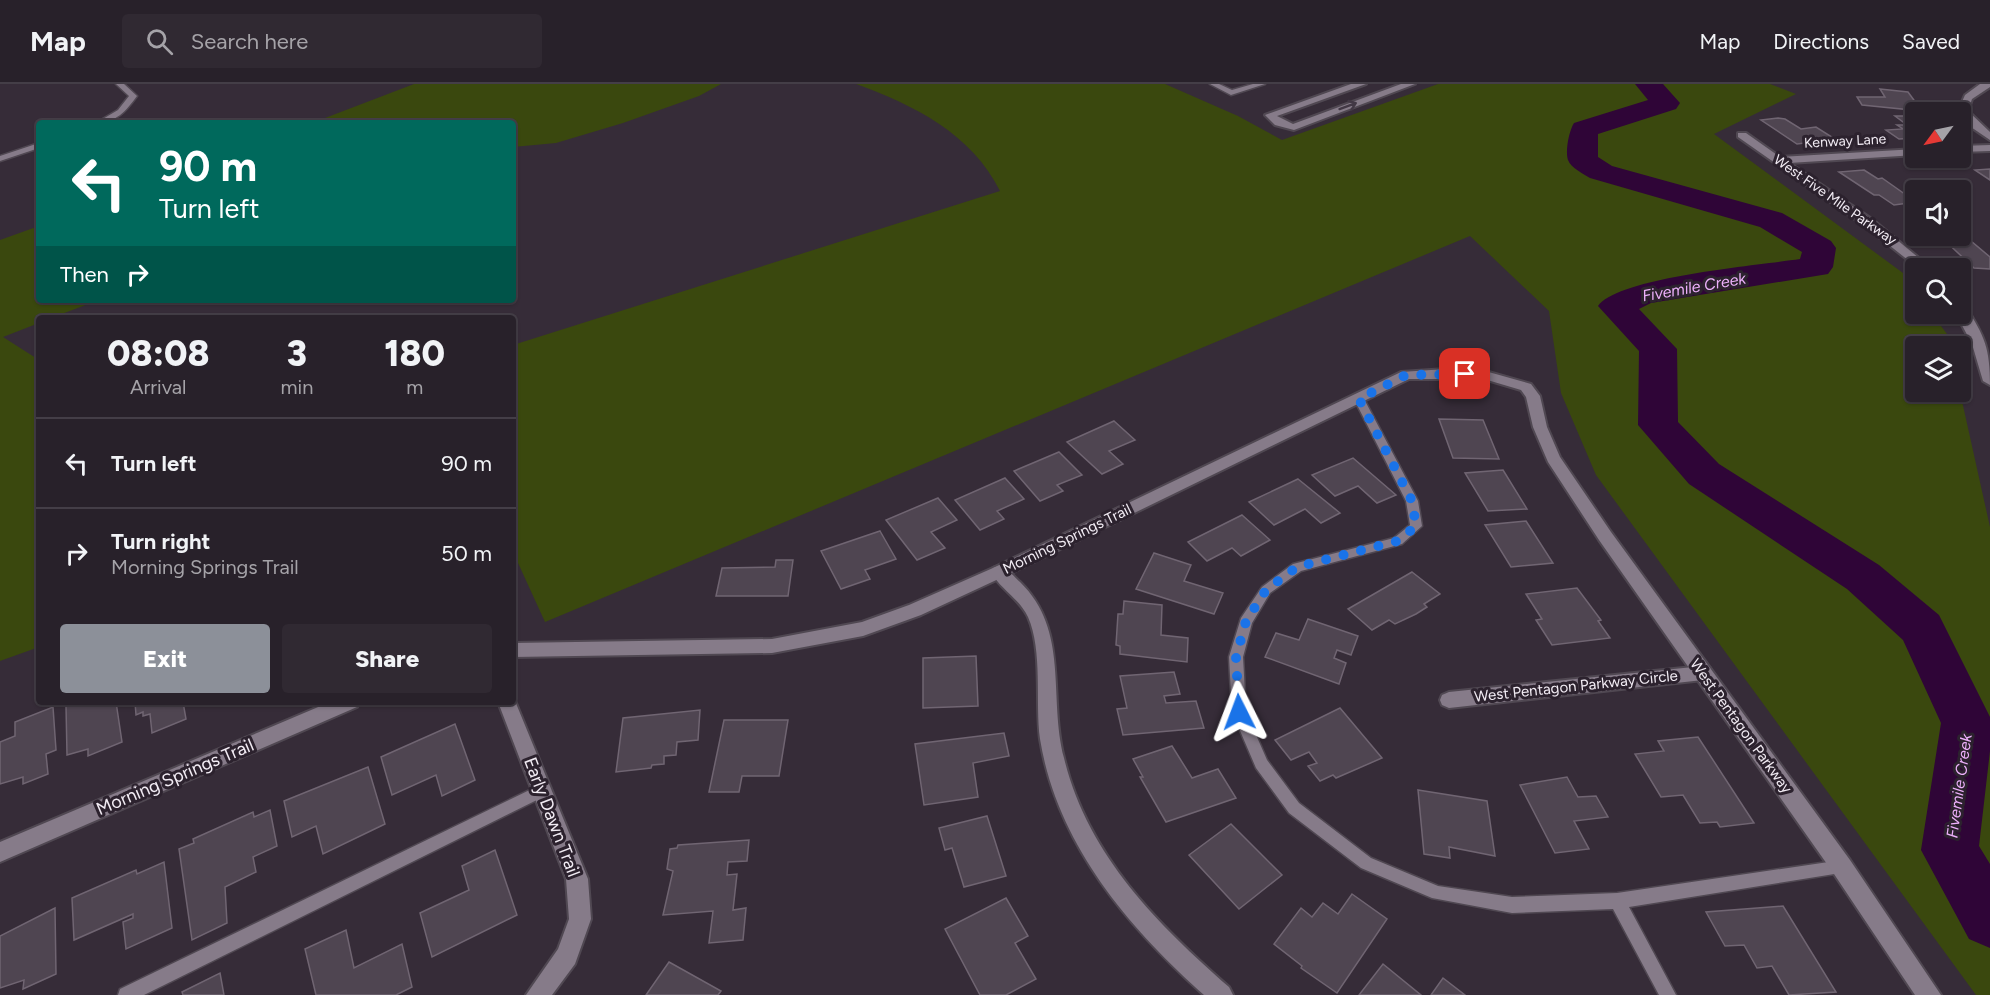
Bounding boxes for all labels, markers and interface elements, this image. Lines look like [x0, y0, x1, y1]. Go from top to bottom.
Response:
search box [122, 14, 542, 68]
text: Map [30, 24, 86, 58]
icon: search [143, 25, 176, 58]
text: Search here [191, 28, 308, 55]
text: Map [1699, 29, 1740, 54]
text: Directions [1773, 29, 1869, 54]
text: Saved [1902, 29, 1960, 54]
one-way arrow [1338, 100, 1357, 111]
north arrow [1905, 102, 1971, 168]
map controls [1905, 102, 1971, 402]
street label: Kenway Lane [1803, 130, 1887, 152]
text: 90 m [159, 141, 257, 192]
icon: left [60, 144, 138, 222]
street label: West Five Mile Parkway [1770, 151, 1900, 249]
button: sound [1905, 180, 1971, 246]
text: Turn left [159, 192, 259, 225]
icon: right [121, 258, 154, 291]
button: search [1905, 258, 1971, 324]
text: Then [60, 261, 109, 288]
water label: Fivemile Creek [1641, 268, 1749, 305]
text: 08:08 [107, 332, 210, 375]
text: 3 [287, 332, 307, 375]
text: 180 [384, 332, 445, 375]
button: layers [1905, 336, 1971, 402]
pin [1439, 348, 1490, 399]
icon: arrive [1448, 357, 1481, 390]
text: Arrival [130, 375, 186, 399]
text: min [280, 375, 313, 399]
text: m [406, 375, 423, 399]
icon: left [60, 447, 93, 480]
text: Turn left [111, 450, 197, 477]
text: 90 m [441, 450, 492, 477]
street label: Morning Springs Trail [1000, 500, 1134, 578]
text: Turn right [111, 528, 210, 555]
icon: right [60, 537, 93, 570]
text: 50 m [441, 540, 492, 567]
text: Morning Springs Trail [111, 555, 299, 579]
button: Exit [60, 624, 270, 693]
button: Share [282, 624, 492, 693]
street label: West Pentagon Parkway [1686, 655, 1796, 797]
street label: West Pentagon Parkway Circle [1473, 666, 1679, 706]
position arrow [1207, 680, 1271, 744]
water label: Fivemile Creek [1942, 731, 1976, 839]
street label: Morning Springs Trail [93, 734, 257, 820]
street label: Early Dawn Trail [519, 754, 585, 880]

